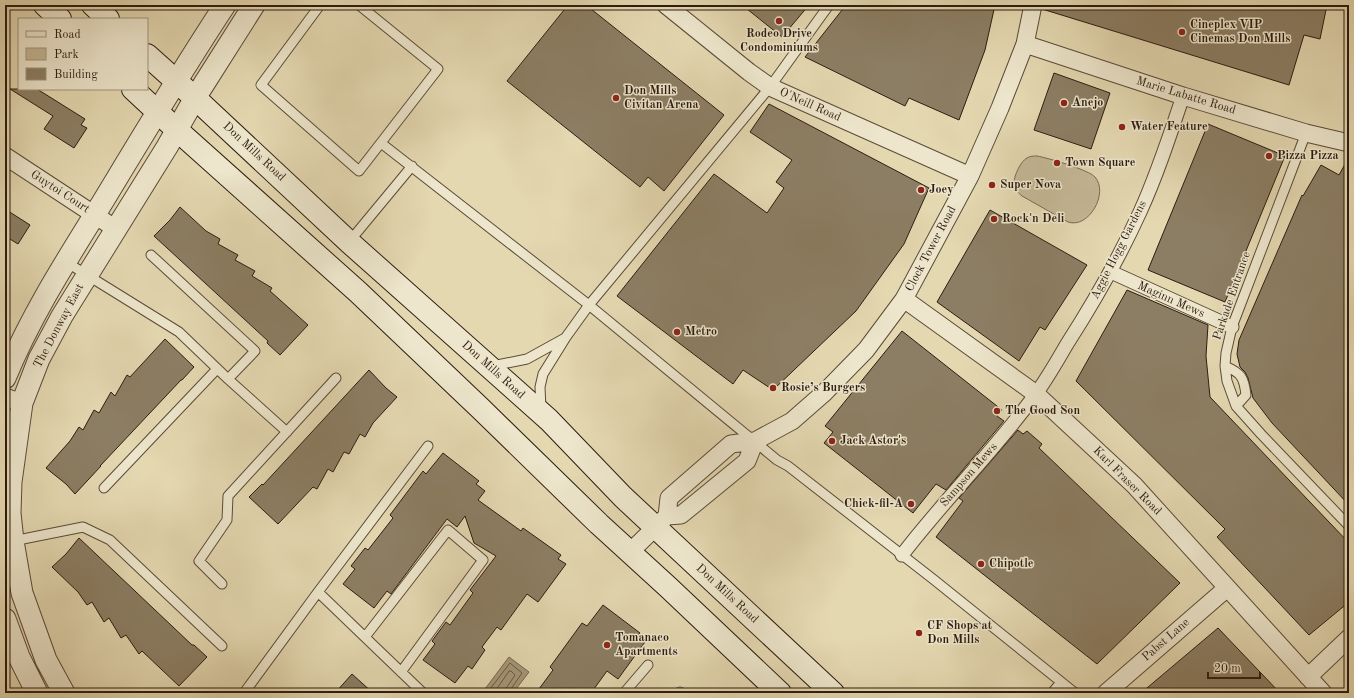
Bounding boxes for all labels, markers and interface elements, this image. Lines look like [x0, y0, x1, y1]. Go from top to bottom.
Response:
marker: Rodeo Drive Condominiums [774, 16, 784, 26]
legend [18, 18, 148, 90]
place label: Cineplex VIP Cinemas Don Mills [1190, 19, 1290, 45]
marker: Cineplex VIP Cinemas Don Mills [1177, 27, 1187, 37]
place label: Rodeo Drive Condominiums [740, 28, 818, 54]
text: Road [54, 29, 81, 41]
text: Park [54, 49, 79, 61]
text: Building [54, 69, 98, 81]
street label: Marie Labatte Road [1135, 75, 1237, 117]
place label: Don Mills Civitan Arena [624, 85, 699, 111]
street label: O'Neill Road [777, 86, 843, 124]
marker: Don Mills Civitan Arena [611, 93, 621, 103]
place label: Anejo [1072, 97, 1103, 109]
marker: Anejo [1059, 98, 1069, 108]
street label: Don Mills Road [221, 120, 287, 184]
place label: Water Feature [1130, 121, 1208, 133]
marker: Water Feature [1117, 122, 1127, 132]
place label: Pizza Pizza [1277, 150, 1339, 162]
marker: Pizza Pizza [1264, 151, 1274, 161]
place label: Town Square [1065, 157, 1136, 169]
marker: Town Square [1052, 158, 1062, 168]
street label: Guytoi Court [28, 169, 92, 215]
place label: Super Nova [1000, 179, 1061, 191]
marker: Super Nova [987, 180, 997, 190]
place label: Joey [929, 184, 953, 196]
marker: Joey [916, 185, 926, 195]
street label: Aggie Hogg Gardens [1089, 199, 1149, 301]
street label: Clock Tower Road [903, 204, 959, 294]
place label: Rock'n Deli [1002, 213, 1065, 225]
marker: Rock'n Deli [989, 214, 999, 224]
street label: Parkade Entrance [1211, 250, 1253, 342]
street label: Maginn Mews [1136, 280, 1206, 320]
street label: The Donway East [32, 282, 86, 370]
place label: Metro [685, 326, 717, 338]
marker: Metro [672, 327, 682, 337]
street label: Don Mills Road [459, 339, 527, 401]
place label: Rosie’s Burgers [781, 382, 865, 394]
marker: Rosie’s Burgers [768, 383, 778, 393]
place label: The Good Son [1005, 405, 1080, 417]
marker: The Good Son [992, 406, 1002, 416]
place label: Jack Astor's [840, 435, 906, 447]
marker: Jack Astor's [827, 436, 837, 446]
street label: Sampson Mews [938, 441, 1000, 509]
street label: Karl Fraser Road [1091, 445, 1163, 517]
place label: Chick-fil-A [844, 498, 903, 510]
marker: Chick-fil-A [906, 499, 916, 509]
place label: Chipotle [989, 558, 1034, 570]
marker: Chipotle [976, 559, 986, 569]
street label: Don Mills Road [694, 562, 760, 626]
street label: Pabst Lane [1140, 616, 1192, 664]
place label: CF Shops at Don Mills [927, 620, 993, 646]
marker: CF Shops at Don Mills [914, 628, 924, 638]
place label: Tomanaco Apartments [615, 632, 678, 658]
marker: Tomanaco Apartments [602, 640, 612, 650]
scale bar [1208, 654, 1260, 680]
text: 20 m [1214, 663, 1241, 675]

